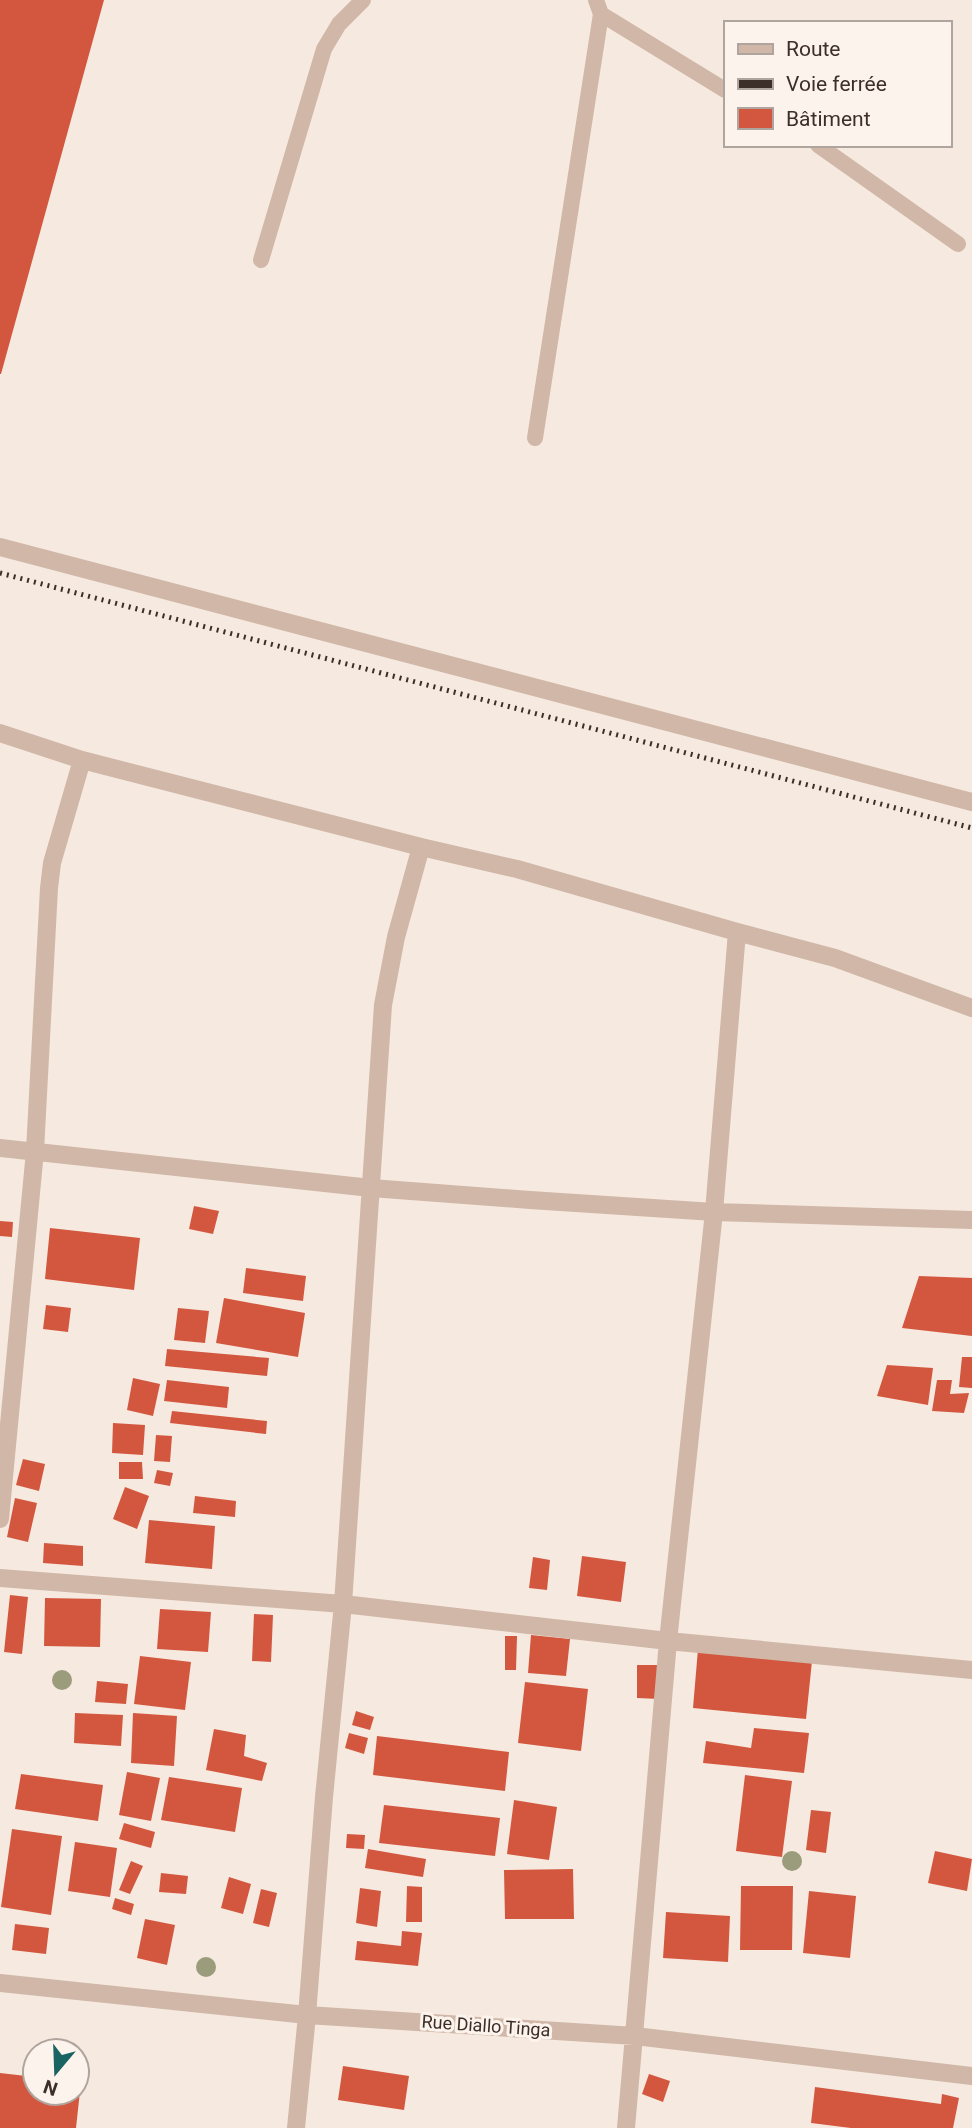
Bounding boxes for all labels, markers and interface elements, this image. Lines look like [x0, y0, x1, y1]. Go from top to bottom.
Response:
legend [724, 21, 951, 147]
text: Route [786, 37, 841, 61]
text: Voie ferrée [786, 72, 887, 96]
text: Bâtiment [786, 107, 871, 131]
street label: Rue Diallo Tinga [421, 2011, 551, 2040]
north arrow [21, 2037, 91, 2107]
text: N [41, 2075, 61, 2101]

